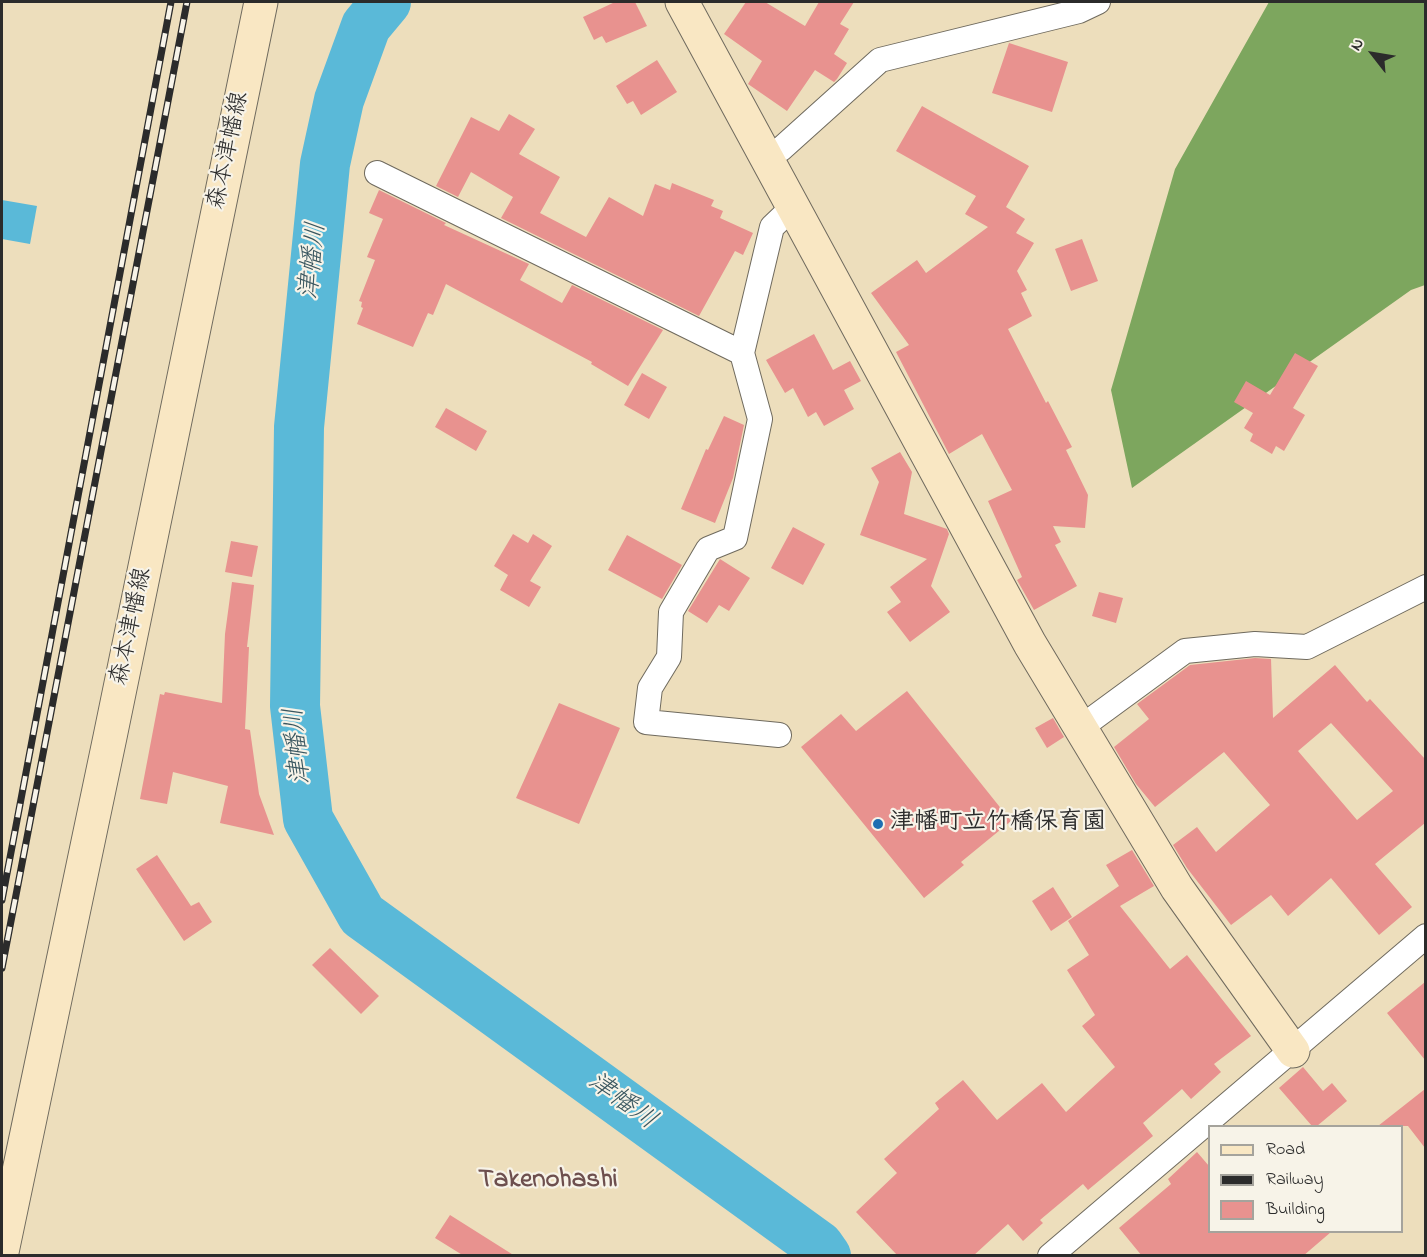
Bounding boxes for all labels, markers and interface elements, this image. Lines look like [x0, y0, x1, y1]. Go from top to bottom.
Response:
north arrow [1343, 24, 1403, 84]
text: N [1345, 34, 1371, 56]
street label: 森本津幡線 [203, 89, 257, 213]
water label: 津幡川 [295, 221, 335, 301]
street label: 森本津幡線 [106, 565, 160, 689]
water label: 津幡川 [280, 706, 320, 786]
place label: 津幡町立竹橋保育園 [890, 810, 1106, 838]
marker: 津幡町立竹橋保育園 [871, 817, 885, 831]
water label: 津幡川 [580, 1067, 662, 1139]
legend [1208, 1125, 1403, 1233]
text: Road [1266, 1137, 1305, 1163]
district label: Takenohashi [478, 1166, 618, 1198]
text: Railway [1266, 1167, 1323, 1193]
text: Building [1266, 1197, 1325, 1223]

